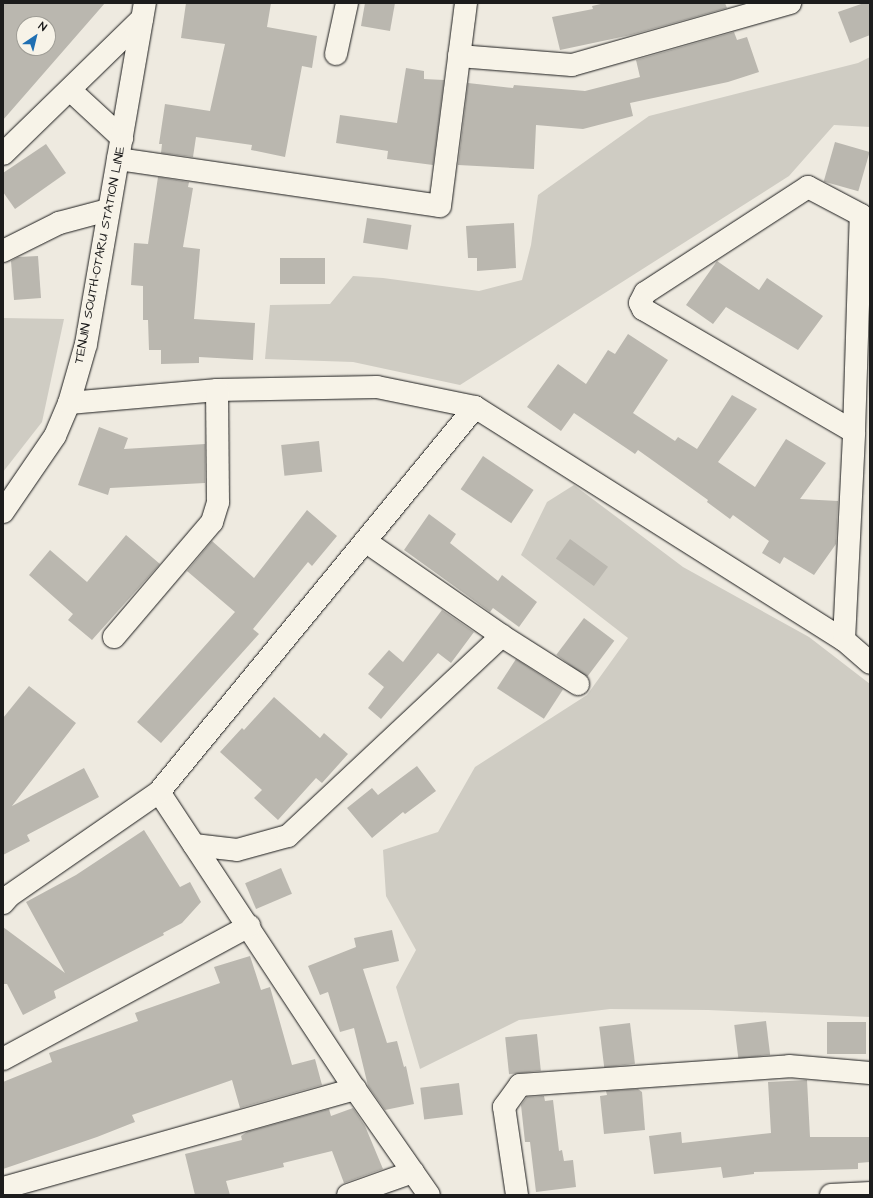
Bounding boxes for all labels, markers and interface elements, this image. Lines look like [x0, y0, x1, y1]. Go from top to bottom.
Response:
north arrow [16, 16, 56, 56]
text: N [35, 18, 50, 35]
street label: TENJIN SOUTH-OTARU STATION LINE [71, 145, 129, 365]

